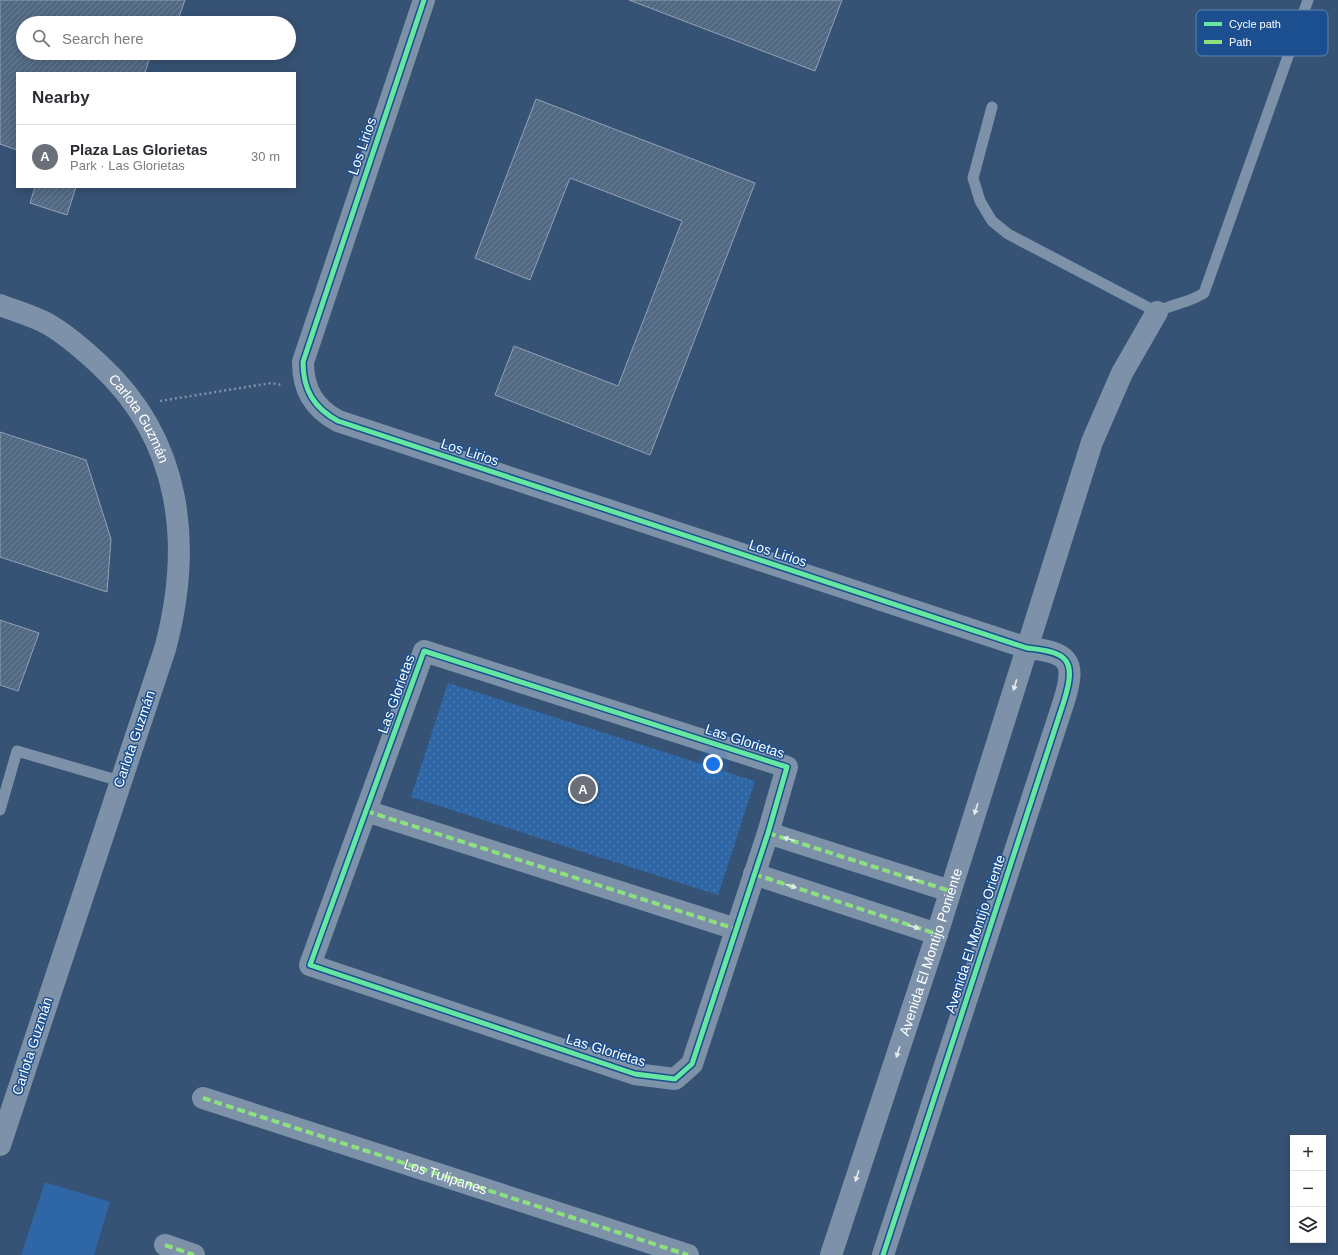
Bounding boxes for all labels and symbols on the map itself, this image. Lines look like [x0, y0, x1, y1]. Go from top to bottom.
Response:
legend [1196, 10, 1328, 56]
text: Cycle path [1229, 18, 1281, 30]
text: Path [1229, 36, 1252, 48]
street label: Los Lirios [345, 115, 379, 177]
street label: Carlota Guzmán [106, 371, 172, 465]
street label: Los Lirios [439, 435, 501, 469]
street label: Los Lirios [747, 536, 809, 570]
street label: Las Glorietas [374, 653, 418, 735]
one-way arrow [1012, 679, 1018, 691]
street label: Carlota Guzmán [110, 688, 158, 790]
street label: Las Glorietas [703, 721, 787, 761]
your location [703, 754, 723, 774]
pin: A [570, 774, 596, 804]
one-way arrow [973, 803, 979, 815]
one-way arrow [783, 836, 795, 842]
street label: Avenida El Montijo Oriente [942, 853, 1008, 1015]
street label: Avenida El Montijo Poniente [896, 866, 965, 1038]
one-way arrow [907, 876, 919, 882]
one-way arrow [785, 883, 797, 889]
one-way arrow [909, 924, 921, 930]
street label: Carlota Guzmán [9, 995, 55, 1097]
street label: Las Glorietas [564, 1030, 648, 1070]
one-way arrow [894, 1047, 900, 1059]
street label: Los Tulipanes [402, 1156, 489, 1197]
one-way arrow [854, 1170, 860, 1182]

